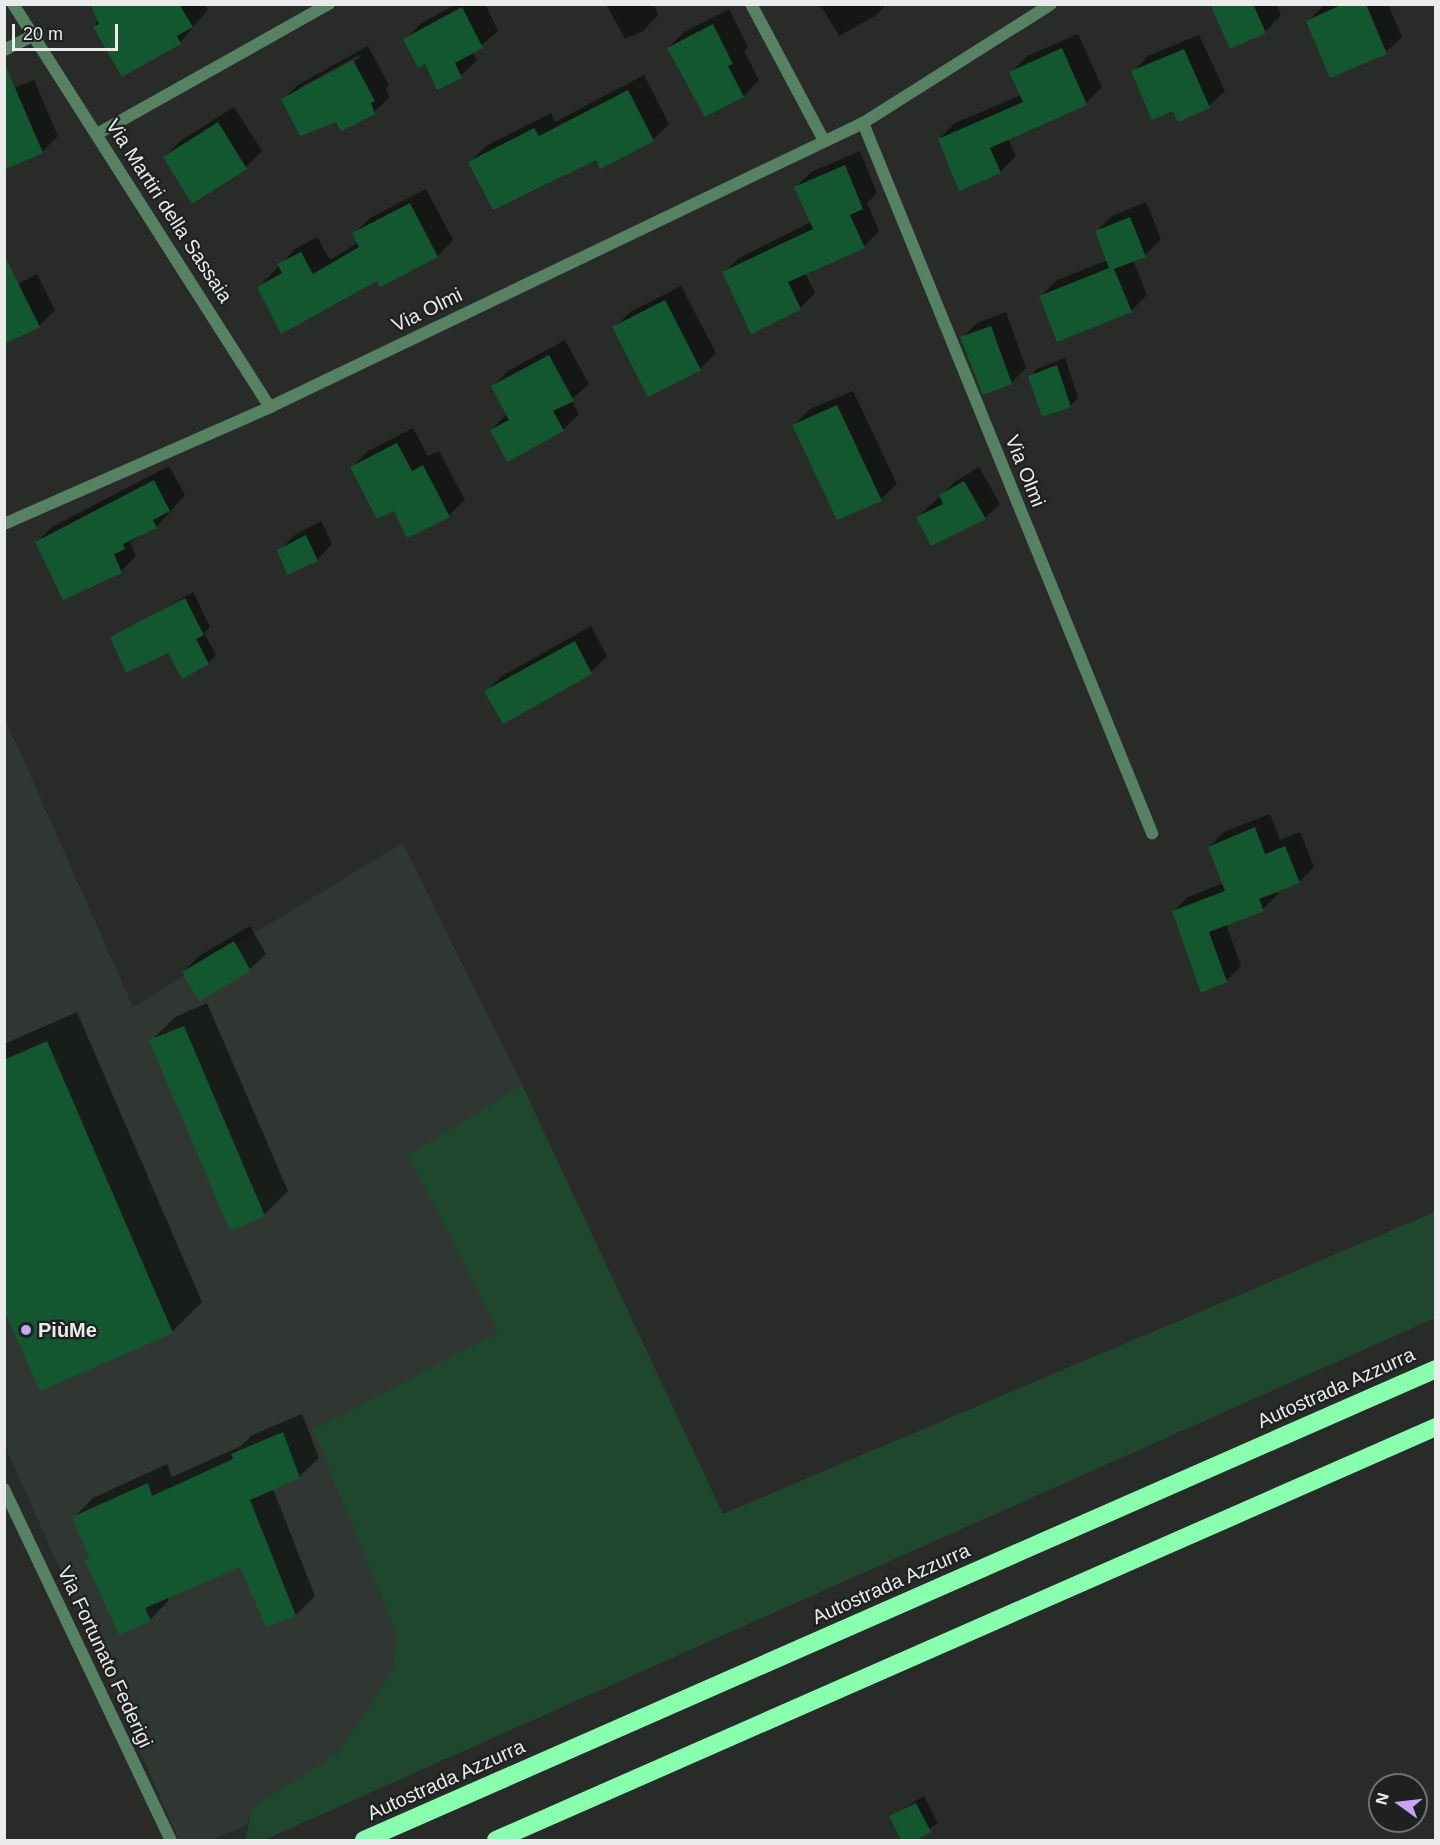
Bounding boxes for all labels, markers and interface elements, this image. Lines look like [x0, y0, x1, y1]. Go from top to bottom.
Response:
scale bar [15, 12, 122, 50]
text: 20 m [23, 24, 63, 44]
street label: Via Martiri della Sassaia [101, 115, 237, 307]
street label: Via Olmi [388, 283, 466, 337]
street label: Via Olmi [1000, 432, 1050, 510]
place label: PiùMe [38, 1318, 97, 1342]
marker: PiùMe [19, 1323, 33, 1337]
street label: Autostrada Azzurra [1253, 1342, 1419, 1434]
street label: Autostrada Azzurra [808, 1538, 974, 1630]
street label: Via Fortunato Federigi [52, 1562, 158, 1752]
street label: Autostrada Azzurra [363, 1734, 529, 1826]
north arrow [1368, 1773, 1428, 1833]
text: N [1372, 1791, 1392, 1807]

